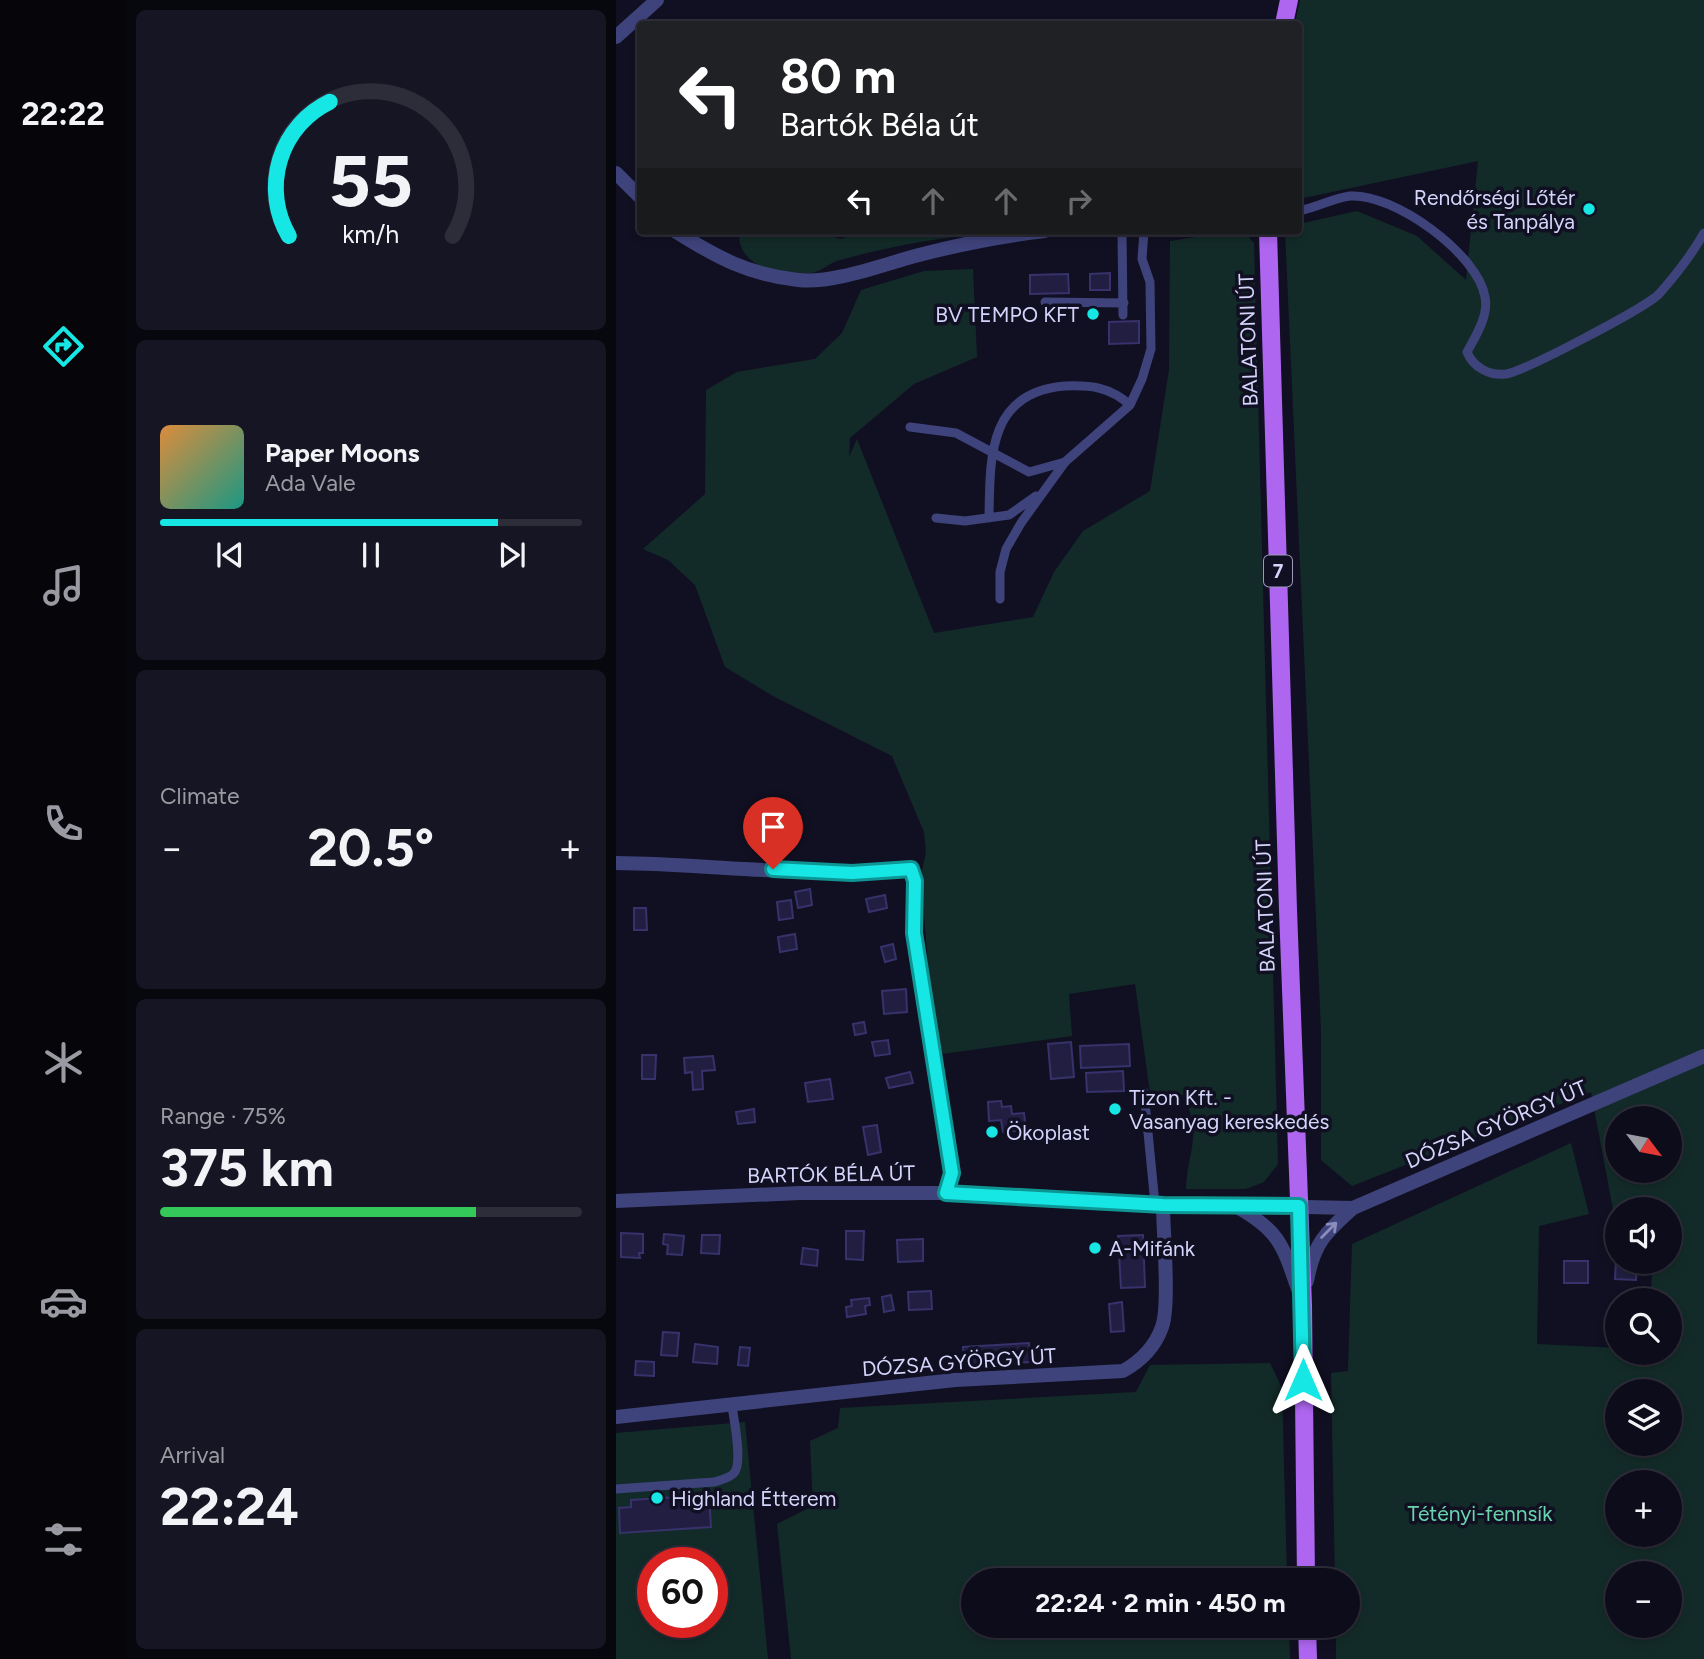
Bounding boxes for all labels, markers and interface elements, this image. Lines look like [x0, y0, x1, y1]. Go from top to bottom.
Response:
text: 80 m [780, 46, 896, 105]
icon: left [665, 49, 756, 140]
text: 22:22 [21, 95, 105, 133]
text: Bartók Béla út [780, 106, 979, 144]
text: 55 [329, 137, 413, 224]
icon: left [841, 182, 879, 220]
icon: ahead [914, 182, 952, 220]
icon: ahead [987, 182, 1025, 220]
icon: right [1060, 182, 1098, 220]
place label: Rendőrségi Lőtér és Tanpálya [1414, 185, 1575, 234]
marker: Rendőrségi Lőtér és Tanpálya [1581, 201, 1597, 217]
text: km/h [342, 219, 400, 249]
street label: BALATONI ÚT [1233, 273, 1263, 407]
place label: BV TEMPO KFT [935, 302, 1079, 327]
marker: BV TEMPO KFT [1085, 306, 1101, 322]
icon: directions [39, 322, 88, 371]
text: Paper Moons [265, 437, 420, 469]
text: Ada Vale [265, 469, 356, 497]
icon: previous [211, 536, 249, 574]
icon: pause [352, 536, 390, 574]
icon: next [493, 536, 531, 574]
road number: 7 [1264, 556, 1292, 586]
icon: music [39, 561, 88, 610]
text: Climate [160, 782, 239, 810]
pin [743, 797, 803, 869]
icon: phone [39, 799, 88, 848]
icon: arrive [754, 808, 792, 846]
text: 20.5° [308, 817, 434, 879]
text: − [160, 825, 184, 871]
text: + [558, 825, 582, 871]
street label: BALATONI ÚT [1250, 839, 1280, 973]
icon: climate [39, 1038, 88, 1087]
street label: DÓZSA GYÖRGY ÚT [1402, 1074, 1591, 1174]
place label: Tizon Kft. - Vasanyag kereskedés [1129, 1085, 1329, 1134]
marker: Tizon Kft. - Vasanyag kereskedés [1107, 1101, 1123, 1117]
text: Range · 75% [160, 1102, 286, 1130]
north arrow [1605, 1106, 1682, 1183]
map controls [1605, 1106, 1682, 1638]
place label: Ökoplast [1006, 1120, 1090, 1145]
marker: Ökoplast [984, 1124, 1000, 1140]
text: 375 km [160, 1137, 334, 1199]
street label: BARTÓK BÉLA ÚT [747, 1160, 916, 1188]
button: sound [1605, 1197, 1682, 1274]
one-way arrow [1321, 1222, 1338, 1239]
place label: A-Mifánk [1109, 1236, 1196, 1261]
marker: A-Mifánk [1087, 1240, 1103, 1256]
icon: car [39, 1277, 88, 1326]
button: search [1605, 1288, 1682, 1365]
street label: DÓZSA GYÖRGY ÚT [861, 1343, 1057, 1381]
position arrow [1266, 1343, 1340, 1417]
button: layers [1605, 1379, 1682, 1456]
text: Arrival [160, 1441, 225, 1469]
button: + [1605, 1470, 1682, 1547]
text: 22:24 [160, 1476, 299, 1538]
place label: Highland Étterem [671, 1486, 836, 1511]
marker: Highland Étterem [649, 1490, 665, 1506]
park label: Tétényi-fennsík [1408, 1501, 1553, 1526]
icon: filters [39, 1515, 88, 1564]
speed limit sign: 60 [637, 1547, 728, 1638]
button: − [1605, 1561, 1682, 1638]
text: 22:24 · 2 min · 450 m [1035, 1587, 1286, 1619]

